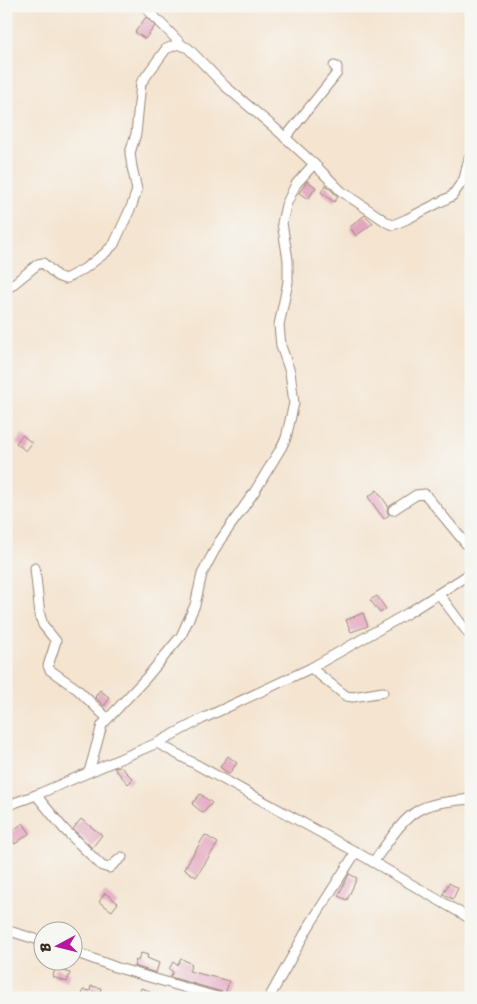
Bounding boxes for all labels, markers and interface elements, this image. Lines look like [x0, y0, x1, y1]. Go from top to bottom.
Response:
north arrow [32, 922, 82, 972]
text: B [33, 941, 59, 953]

